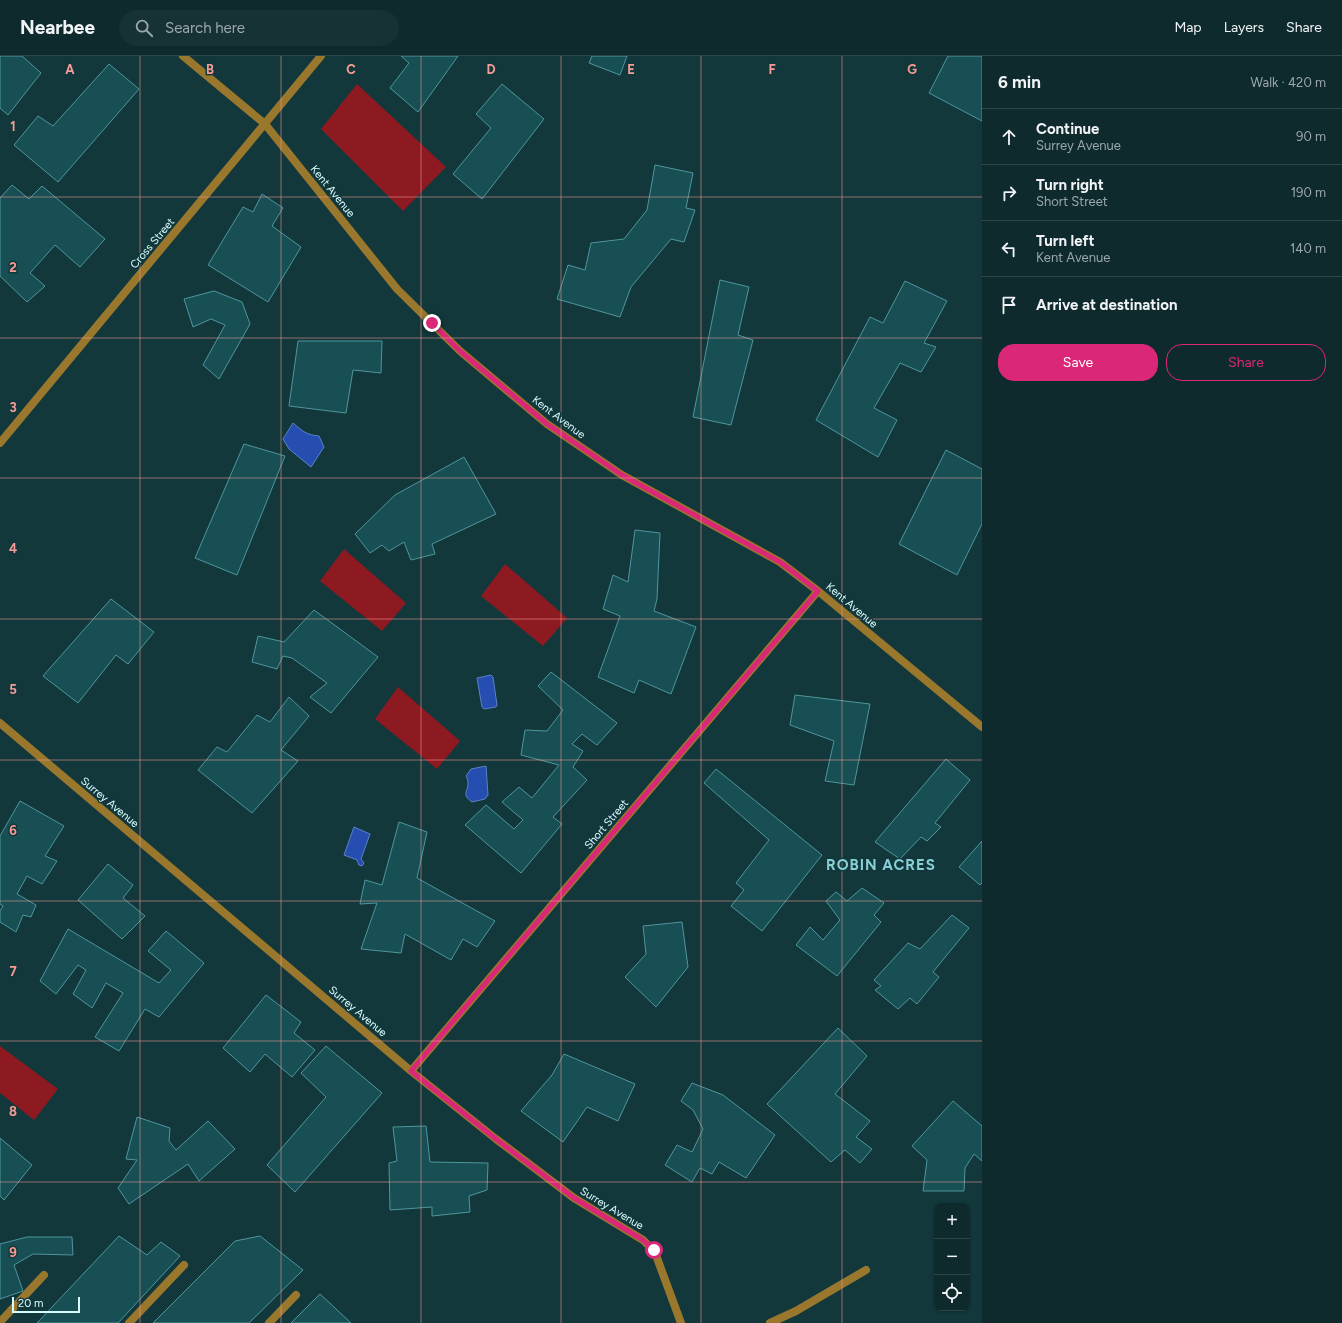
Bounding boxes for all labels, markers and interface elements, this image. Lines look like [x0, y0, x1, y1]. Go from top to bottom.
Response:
search box [119, 10, 399, 46]
text: Nearbee [20, 16, 95, 39]
icon: search [133, 17, 155, 39]
text: Search here [165, 19, 245, 37]
text: Map [1174, 19, 1202, 36]
text: Layers [1224, 19, 1264, 36]
text: Share [1286, 19, 1322, 36]
text: A [65, 62, 75, 77]
text: B [206, 62, 214, 77]
text: C [346, 62, 356, 77]
text: D [486, 62, 496, 77]
text: E [627, 62, 635, 77]
text: F [768, 62, 776, 77]
text: G [907, 62, 917, 77]
text: 6 min [998, 72, 1041, 92]
text: Walk · 420 m [1251, 75, 1326, 90]
text: 1 [10, 119, 16, 134]
text: Continue [1036, 120, 1099, 138]
icon: ahead [998, 126, 1020, 148]
text: 90 m [1296, 129, 1326, 144]
text: Surrey Avenue [1036, 138, 1121, 153]
street label: Kent Avenue [308, 163, 357, 220]
text: Turn right [1036, 176, 1104, 194]
icon: right [998, 182, 1020, 204]
text: 190 m [1291, 185, 1326, 200]
text: Short Street [1036, 194, 1108, 209]
street label: Cross Street [128, 215, 177, 271]
text: Turn left [1036, 232, 1094, 250]
icon: left [998, 238, 1020, 260]
text: 140 m [1290, 241, 1326, 256]
text: Kent Avenue [1036, 250, 1110, 265]
text: 2 [9, 260, 17, 275]
icon: arrive [998, 294, 1020, 316]
text: Arrive at destination [1036, 296, 1177, 314]
route end [423, 314, 441, 332]
button: Save [998, 344, 1158, 381]
button: Share [1166, 344, 1326, 381]
street label: Kent Avenue [530, 393, 588, 442]
text: 3 [9, 400, 17, 415]
text: 4 [9, 541, 17, 556]
street label: Kent Avenue [823, 580, 880, 631]
text: 5 [9, 682, 17, 697]
street label: Surrey Avenue [78, 774, 141, 830]
street label: Short Street [582, 797, 631, 852]
text: 6 [9, 823, 17, 838]
district label: ROBIN ACRES [826, 856, 936, 874]
text: 7 [9, 964, 17, 979]
street label: Surrey Avenue [326, 983, 389, 1039]
text: 8 [9, 1104, 17, 1119]
street label: Surrey Avenue [578, 1184, 646, 1233]
map controls [934, 1203, 970, 1311]
button: + [934, 1203, 970, 1239]
button: − [934, 1239, 970, 1275]
route start [645, 1241, 663, 1259]
text: 9 [9, 1245, 17, 1260]
button: locate [934, 1275, 970, 1311]
scale bar [12, 1295, 80, 1314]
text: 20 m [18, 1297, 43, 1310]

